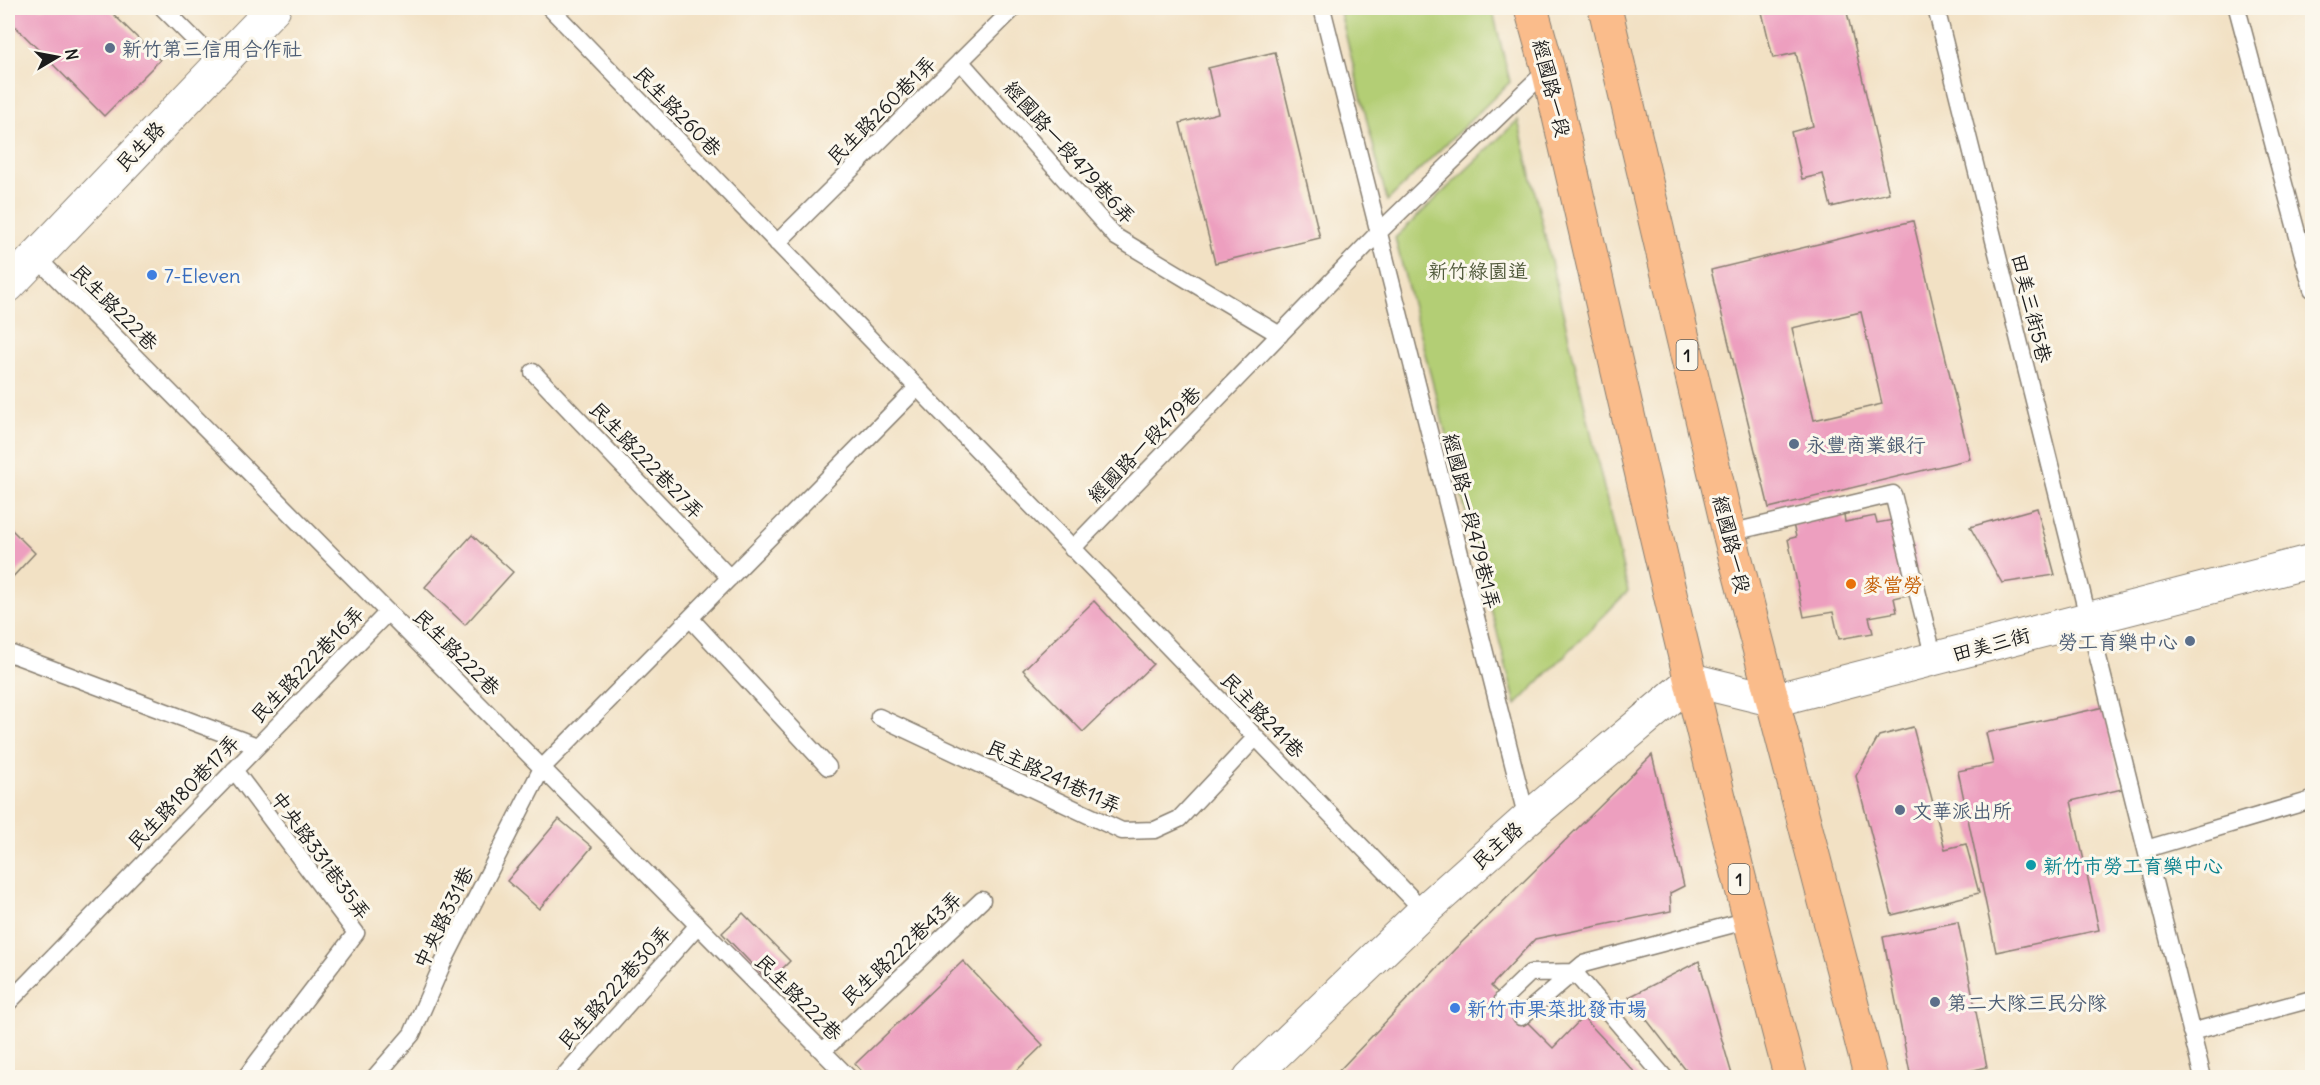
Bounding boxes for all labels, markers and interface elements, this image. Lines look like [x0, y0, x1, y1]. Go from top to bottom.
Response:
north arrow [27, 27, 87, 87]
place label: 新竹第三信用合作社 [122, 36, 302, 61]
street label: 經國路一段 [1528, 36, 1576, 140]
marker: 新竹第三信用合作社 [103, 41, 117, 55]
text: N [61, 47, 83, 62]
street label: 民生路260巷1弄 [821, 50, 941, 170]
street label: 民生路260巷 [629, 61, 728, 162]
street label: 經國路一段479巷6弄 [999, 75, 1141, 229]
street label: 民生路 [110, 115, 171, 176]
street label: 田美三街5巷 [2006, 251, 2058, 366]
street label: 民生路222巷 [66, 258, 164, 356]
park label: 新竹綠園道 [1428, 258, 1528, 283]
place label: 7-Eleven [164, 263, 241, 288]
marker: 7-Eleven [145, 268, 159, 282]
road number: 1 [1676, 340, 1698, 370]
street label: 經國路一段479巷 [1082, 380, 1207, 508]
street label: 民生路222巷27弄 [585, 396, 709, 524]
street label: 經國路一段479巷1弄 [1438, 430, 1506, 612]
place label: 永豐商業銀行 [1806, 432, 1926, 457]
marker: 永豐商業銀行 [1787, 437, 1801, 451]
street label: 經國路一段 [1708, 492, 1756, 596]
place label: 麥當勞 [1863, 572, 1923, 597]
marker: 麥當勞 [1844, 577, 1858, 591]
street label: 民生路222巷16弄 [245, 601, 369, 727]
street label: 民生路222巷 [408, 603, 506, 701]
street label: 田美三街 [1949, 622, 2033, 666]
place label: 勞工育樂中心 [2058, 629, 2178, 654]
marker: 勞工育樂中心 [2183, 634, 2197, 648]
street label: 民主路241巷 [1216, 667, 1311, 764]
street label: 民生路180巷17弄 [122, 729, 244, 855]
street label: 民主路241巷11弄 [983, 734, 1125, 818]
street label: 中央路331巷35弄 [266, 786, 376, 924]
place label: 文華派出所 [1912, 798, 2012, 823]
marker: 文華派出所 [1893, 803, 1907, 817]
street label: 民主路 [1466, 815, 1528, 874]
place label: 新竹市勞工育樂中心 [2043, 853, 2223, 878]
marker: 新竹市勞工育樂中心 [2024, 858, 2038, 872]
street label: 中央路331巷 [408, 861, 479, 972]
road number: 1 [1728, 864, 1750, 894]
street label: 民生路222巷43弄 [835, 886, 967, 1010]
street label: 民生路222巷30弄 [552, 920, 676, 1054]
street label: 民生路222巷 [750, 948, 848, 1046]
place label: 第二大隊三民分隊 [1947, 990, 2107, 1015]
marker: 第二大隊三民分隊 [1928, 995, 1942, 1009]
place label: 新竹市果菜批發市場 [1467, 996, 1647, 1021]
marker: 新竹市果菜批發市場 [1448, 1001, 1462, 1015]

